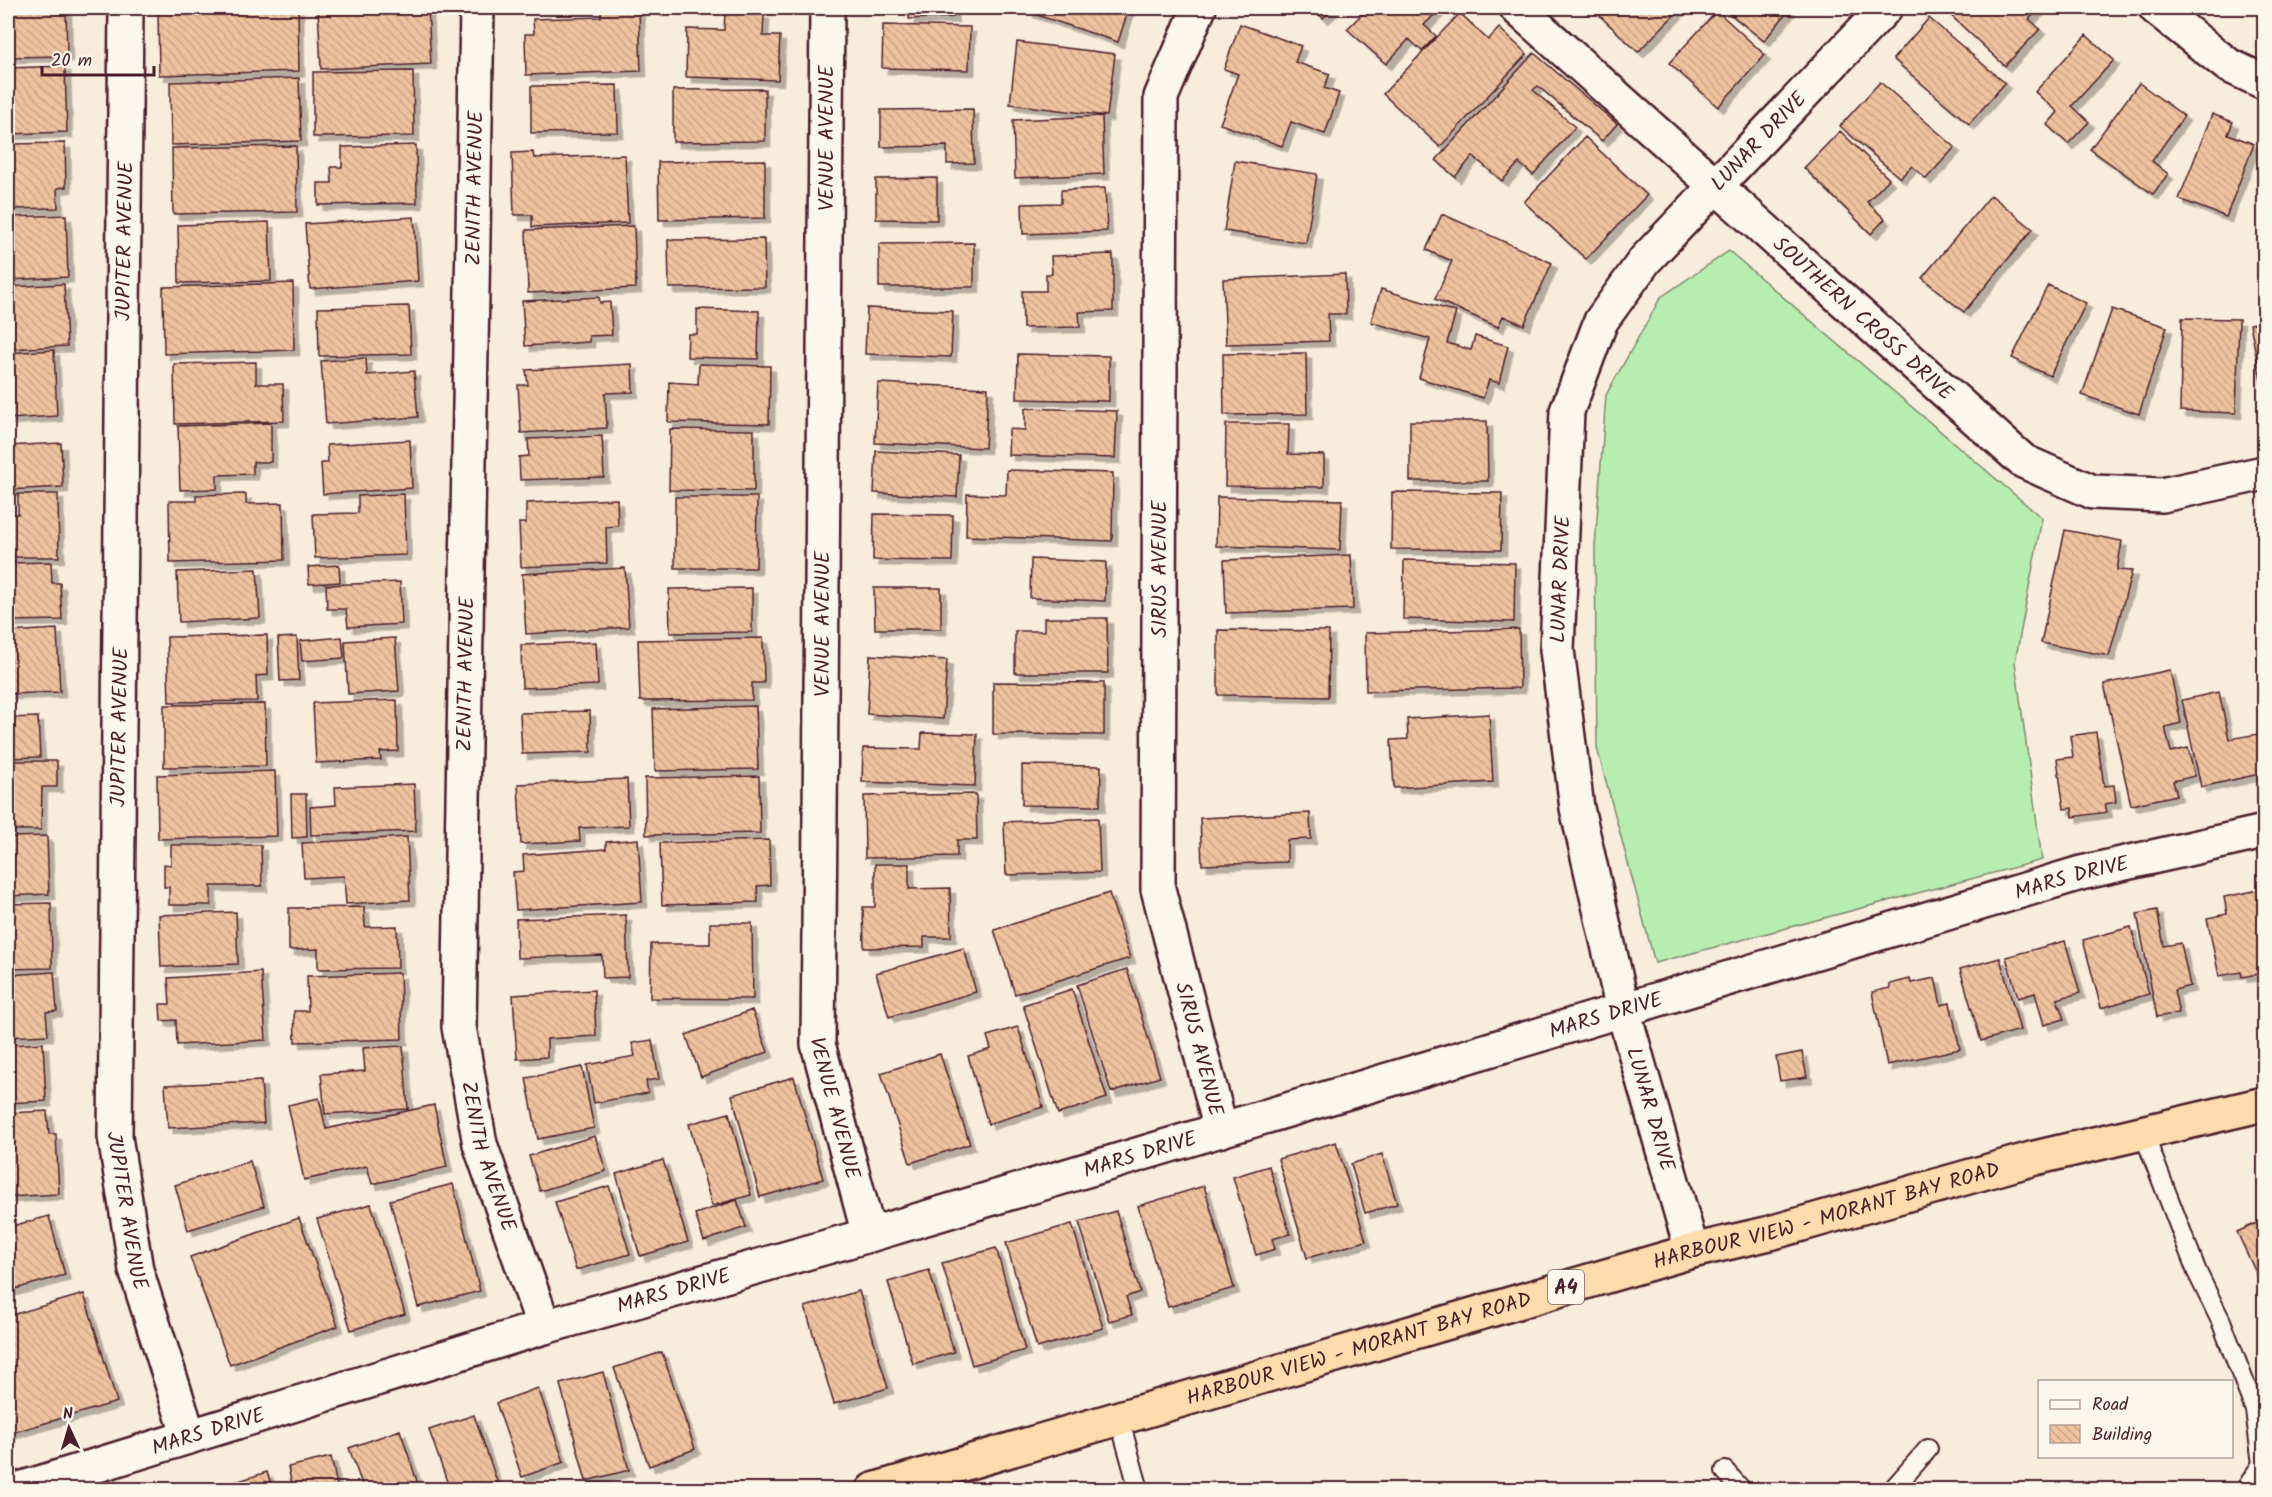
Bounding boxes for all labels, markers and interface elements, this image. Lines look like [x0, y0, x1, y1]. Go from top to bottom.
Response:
scale bar [42, 39, 154, 77]
text: 20 m [51, 47, 92, 76]
street label: VENUE AVENUE [811, 64, 844, 211]
street label: LUNAR DRIVE [1703, 84, 1816, 200]
street label: ZENITH AVENUE [458, 110, 493, 266]
street label: JUPITER AVENUE [108, 160, 143, 321]
street label: SOUTHERN CROSS DRIVE [1764, 229, 1961, 410]
street label: SIRUS AVENUE [1144, 500, 1177, 638]
street label: LUNAR DRIVE [1542, 514, 1581, 644]
street label: VENUE AVENUE [807, 550, 840, 697]
street label: ZENITH AVENUE [449, 596, 484, 752]
street label: JUPITER AVENUE [103, 646, 138, 807]
street label: MARS DRIVE [2011, 848, 2133, 910]
street label: SIRUS AVENUE [1165, 979, 1232, 1121]
street label: MARS DRIVE [1545, 984, 1667, 1049]
street label: VENUE AVENUE [800, 1037, 869, 1184]
street label: LUNAR DRIVE [1616, 1044, 1683, 1176]
street label: ZENITH AVENUE [451, 1079, 525, 1237]
street label: MARS DRIVE [1079, 1123, 1202, 1188]
street label: JUPITER AVENUE [97, 1132, 157, 1295]
street label: HARBOUR VIEW - MORANT BAY ROAD [1649, 1154, 2004, 1280]
street label: MARS DRIVE [613, 1260, 735, 1324]
road number: A4 [1548, 1270, 1584, 1304]
street label: HARBOUR VIEW - MORANT BAY ROAD [1183, 1284, 1536, 1416]
legend [2038, 1380, 2233, 1458]
text: Road [2092, 1391, 2129, 1420]
north arrow [39, 1398, 99, 1458]
street label: MARS DRIVE [148, 1399, 270, 1465]
text: N [62, 1402, 74, 1427]
text: Building [2092, 1421, 2152, 1450]

